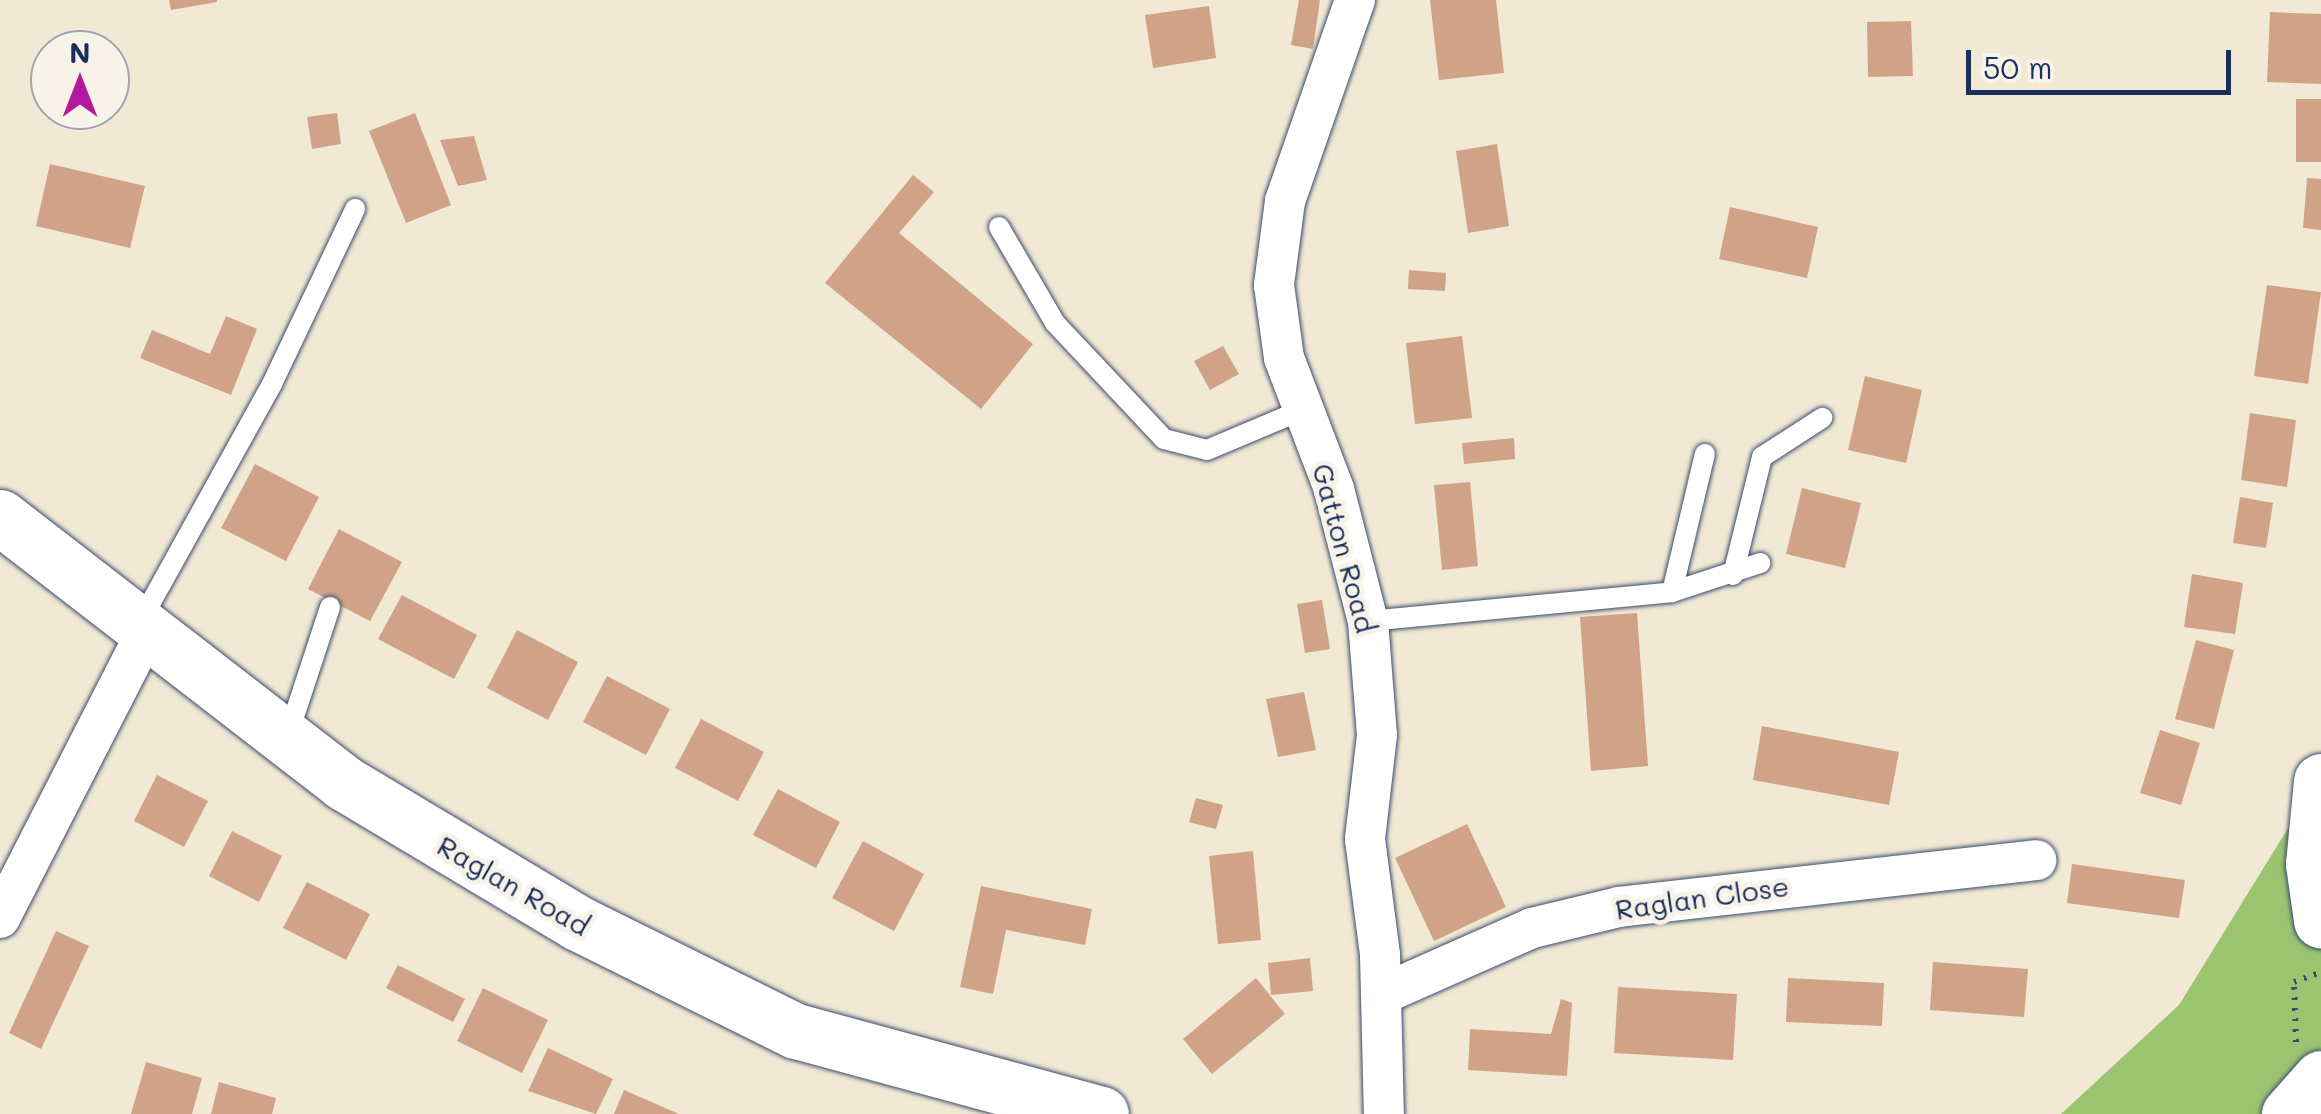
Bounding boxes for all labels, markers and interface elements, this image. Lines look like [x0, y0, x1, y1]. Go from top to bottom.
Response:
north arrow [30, 30, 130, 130]
scale bar [1971, 30, 2236, 92]
text: N [69, 34, 91, 70]
text: 50 m [1983, 47, 2053, 87]
street label: Gatton Road [1306, 460, 1384, 636]
street label: Raglan Road [432, 828, 596, 942]
street label: Raglan Close [1613, 868, 1791, 926]

